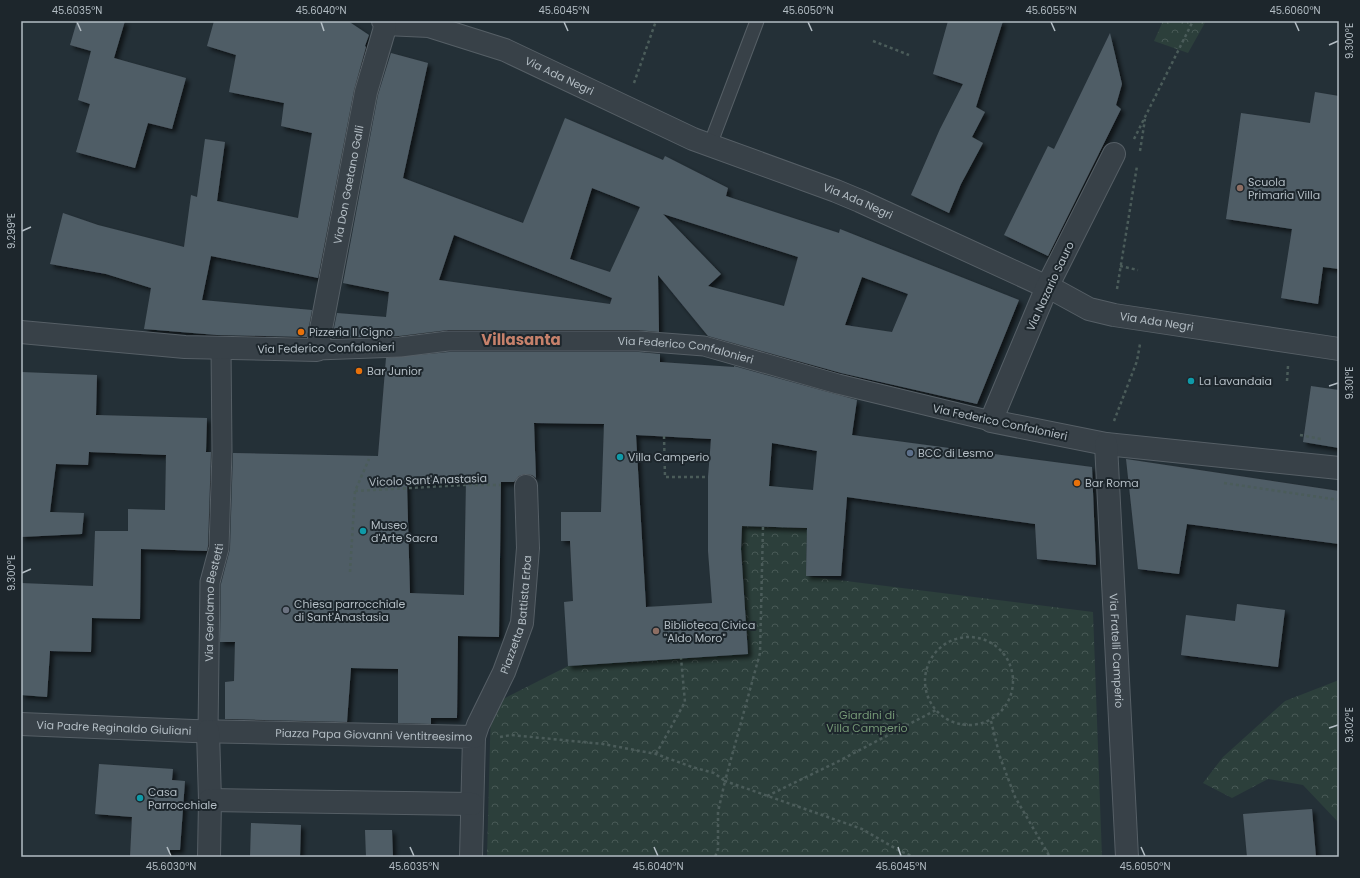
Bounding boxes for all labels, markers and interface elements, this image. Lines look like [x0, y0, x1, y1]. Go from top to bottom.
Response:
text: 45.6035°N [52, 3, 102, 18]
text: 45.6040°N [296, 3, 347, 18]
text: 45.6045°N [539, 3, 590, 18]
text: 45.6050°N [783, 3, 834, 18]
text: 45.6055°N [1026, 3, 1077, 18]
text: 45.6060°N [1269, 3, 1321, 18]
text: 9.300°E [1342, 23, 1357, 59]
street label: Via Ada Negri [522, 53, 597, 99]
street label: Via Don Gaetano Galli [329, 124, 368, 246]
place label: Scuola Primaria Villa [1248, 174, 1320, 203]
street label: Via Ada Negri [821, 179, 896, 223]
marker: Scuola Primaria Villa [1235, 183, 1245, 193]
text: 9.299°E [4, 213, 19, 249]
street label: Via Nazario Sauro [1022, 239, 1078, 333]
street label: Via Ada Negri [1119, 308, 1195, 335]
place label: Pizzeria Il Cigno [309, 324, 393, 340]
marker: Pizzeria Il Cigno [296, 327, 306, 337]
district label: Villasanta [481, 329, 561, 350]
street label: Via Federico Confalonieri [618, 333, 756, 368]
street label: Via Federico Confalonieri [257, 339, 395, 357]
place label: Bar Junior [367, 363, 422, 379]
marker: Bar Junior [354, 366, 364, 376]
text: 9.301°E [1342, 367, 1357, 400]
place label: La Lavandaia [1199, 373, 1272, 389]
marker: La Lavandaia [1186, 376, 1196, 386]
street label: Via Federico Confalonieri [931, 400, 1069, 444]
place label: BCC di Lesmo [918, 445, 993, 461]
marker: BCC di Lesmo [905, 448, 915, 458]
place label: Villa Camperio [628, 449, 709, 465]
marker: Villa Camperio [615, 452, 625, 462]
street label: Vicolo Sant'Anastasia [369, 470, 487, 490]
place label: Bar Roma [1085, 475, 1139, 491]
marker: Bar Roma [1072, 478, 1082, 488]
place label: Museo d'Arte Sacra [371, 517, 438, 546]
marker: Museo d'Arte Sacra [358, 526, 368, 536]
street label: Via Gerolamo Bestetti [201, 543, 227, 662]
text: 9.300°E [4, 555, 19, 591]
street label: Piazzetta Battista Erba [496, 555, 535, 676]
street label: Via Fratelli Camperio [1106, 593, 1127, 709]
place label: Chiesa parrocchiale di Sant'Anastasia [294, 596, 406, 625]
marker: Chiesa parrocchiale di Sant'Anastasia [281, 605, 291, 615]
place label: Biblioteca Civica "Aldo Moro" [664, 617, 755, 646]
marker: Biblioteca Civica "Aldo Moro" [651, 626, 661, 636]
park label: Giardini di Villa Camperio [826, 707, 908, 736]
text: 9.302°E [1342, 707, 1357, 743]
street label: Via Padre Reginaldo Giuliani [36, 717, 192, 739]
street label: Piazza Papa Giovanni Ventitreesimo [275, 725, 472, 745]
place label: Casa Parrocchiale [148, 784, 217, 813]
marker: Casa Parrocchiale [135, 793, 145, 803]
text: 45.6030°N [146, 859, 196, 874]
text: 45.6035°N [389, 859, 439, 874]
text: 45.6040°N [633, 859, 684, 874]
text: 45.6045°N [876, 859, 927, 874]
text: 45.6050°N [1120, 859, 1171, 874]

